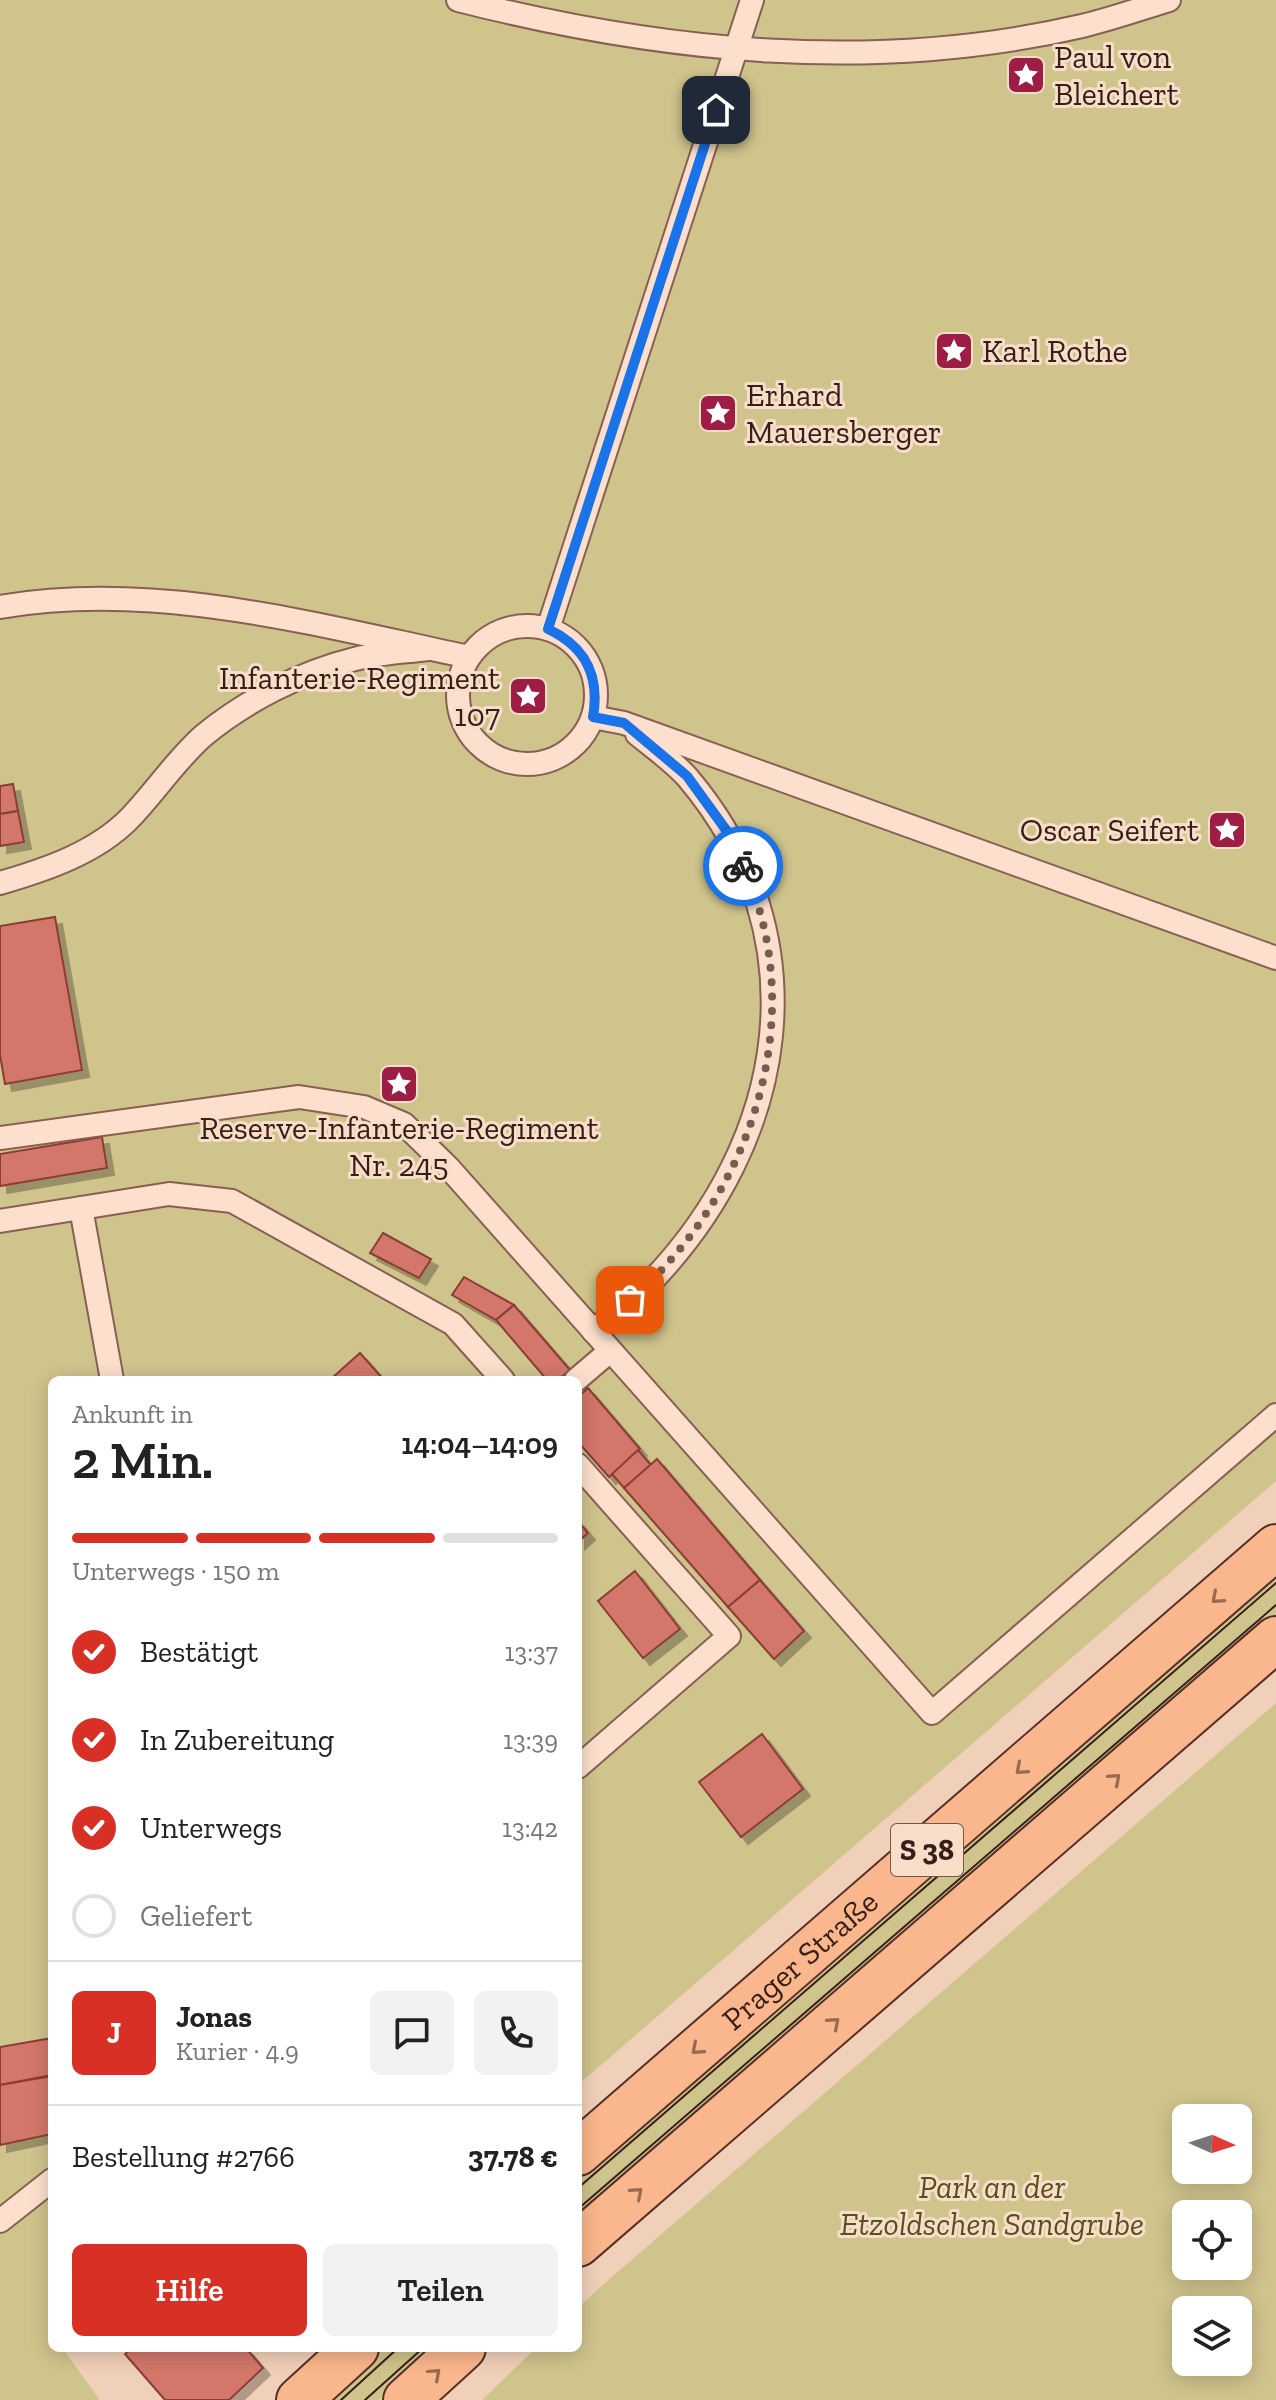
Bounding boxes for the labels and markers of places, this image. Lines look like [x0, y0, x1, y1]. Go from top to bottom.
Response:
place label: Paul von Bleichert [1054, 38, 1179, 113]
place icon: Paul von Bleichert [1005, 54, 1047, 96]
pin [682, 76, 750, 144]
place icon: Karl Rothe [933, 330, 975, 372]
place label: Karl Rothe [982, 332, 1128, 370]
place label: Erhard Mauersberger [746, 376, 941, 451]
place icon: Erhard Mauersberger [697, 392, 739, 434]
place label: Infanterie-Regiment 107 [219, 659, 500, 734]
place icon: Infanterie-Regiment 107 [507, 675, 549, 717]
place icon: Oscar Seifert [1206, 809, 1248, 851]
place label: Oscar Seifert [1020, 811, 1199, 849]
place icon: Reserve-Infanterie-Regiment Nr. 245 [378, 1063, 420, 1105]
place label: Reserve-Infanterie-Regiment Nr. 245 [199, 1109, 599, 1184]
pin [596, 1266, 664, 1334]

